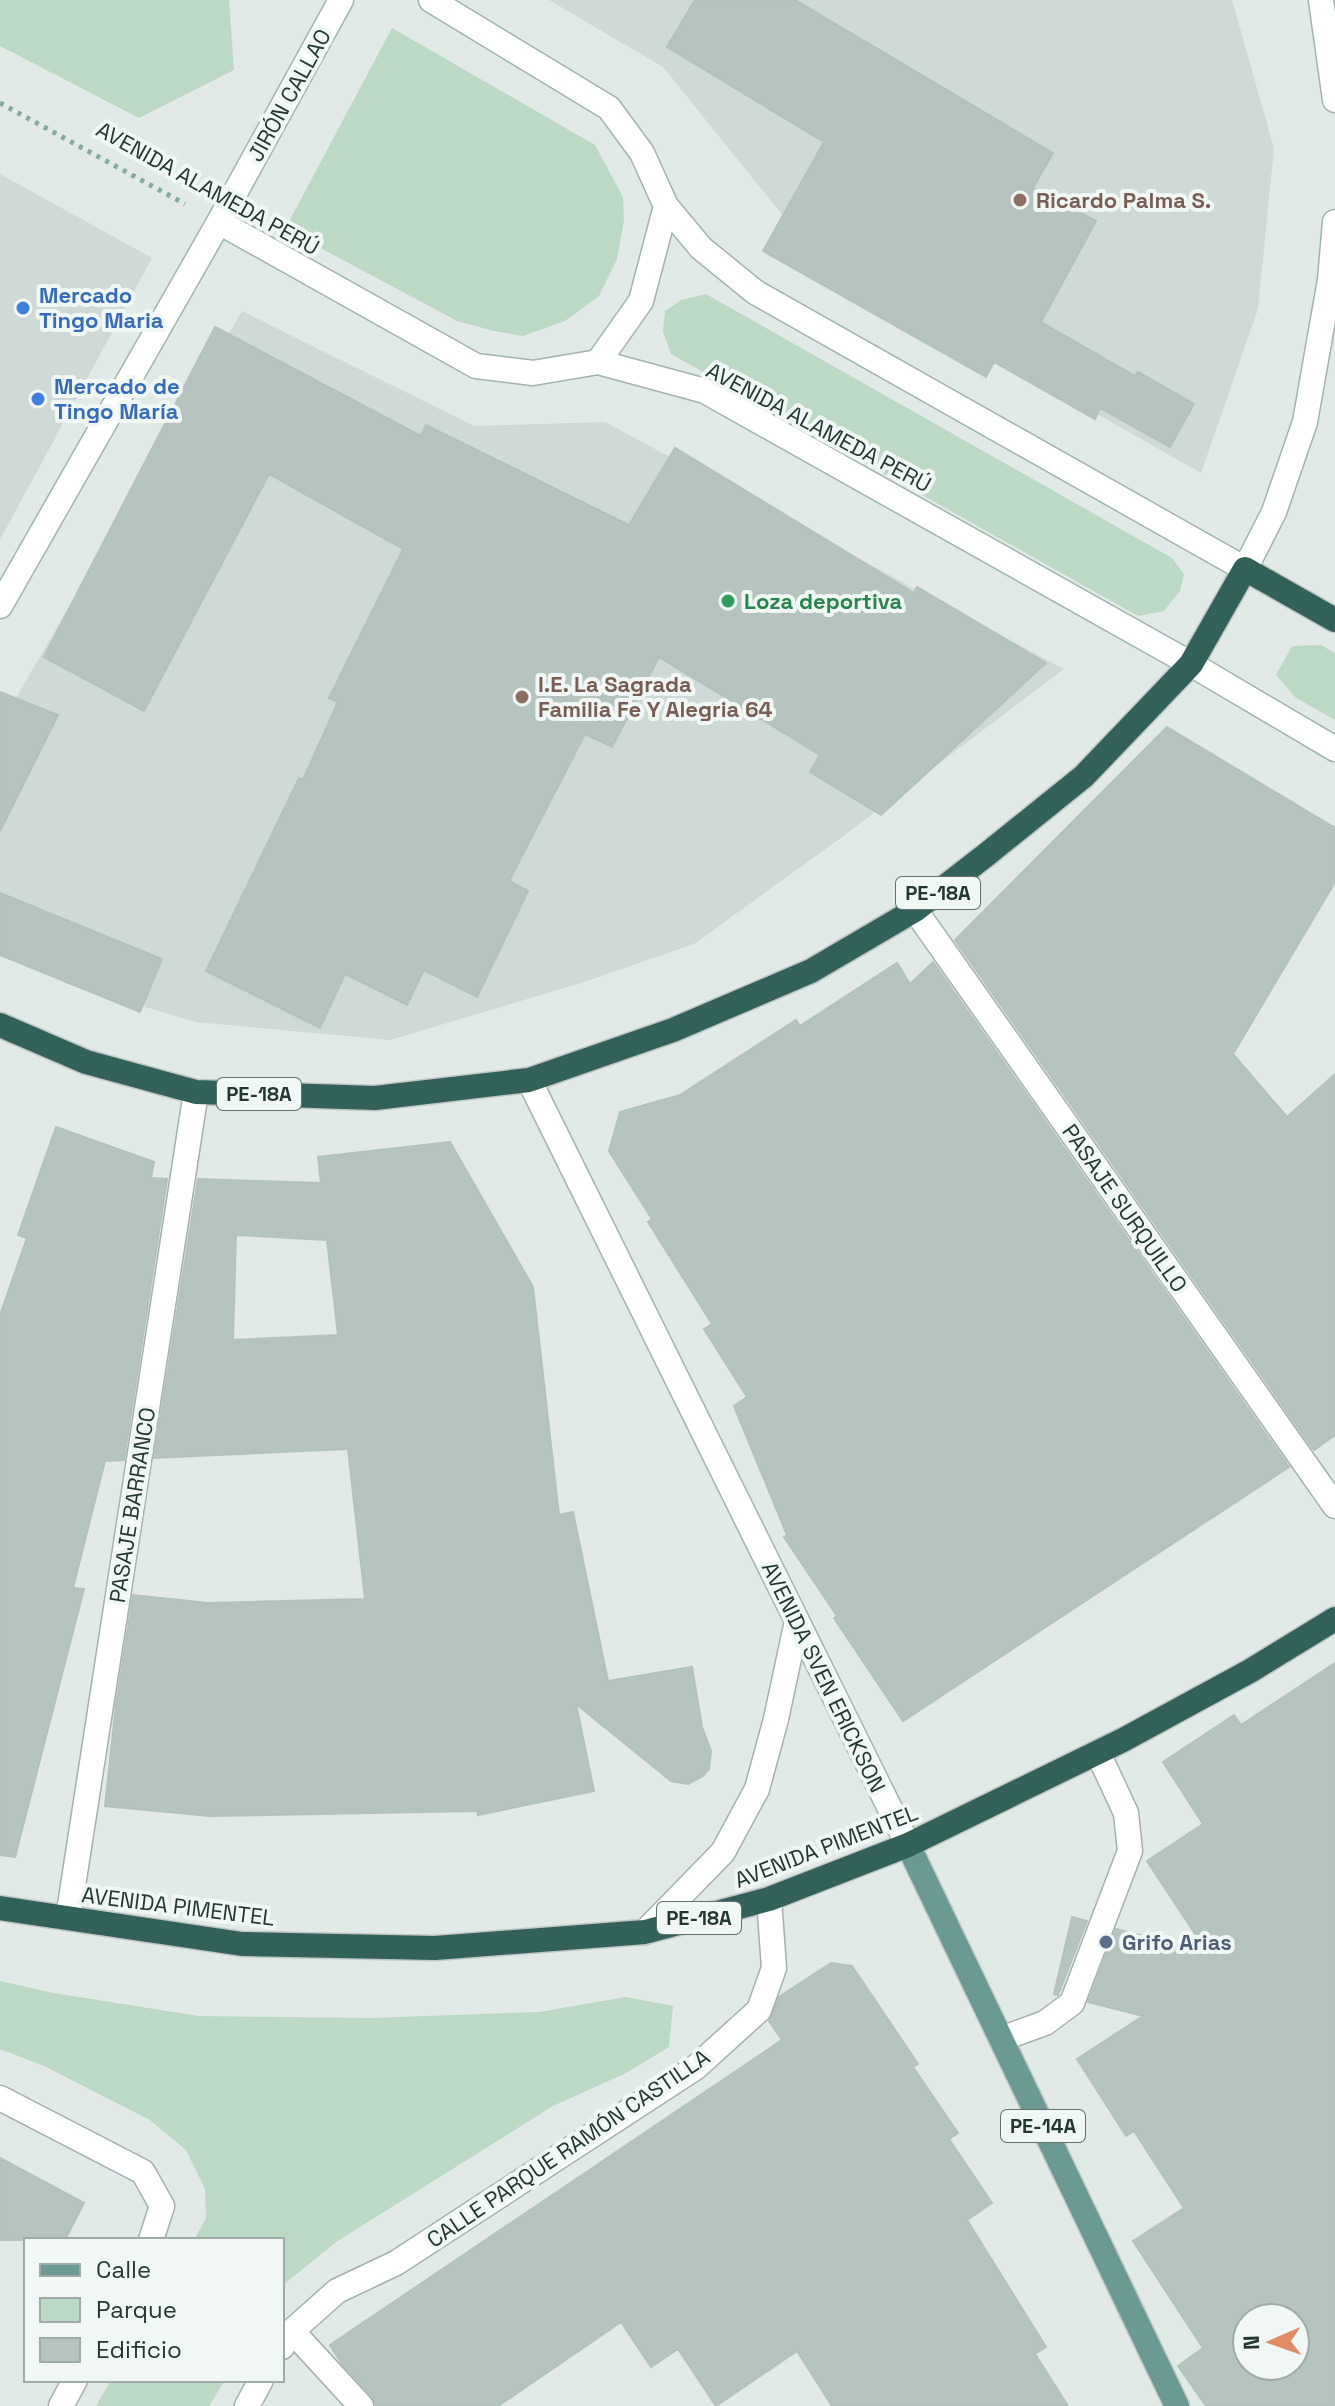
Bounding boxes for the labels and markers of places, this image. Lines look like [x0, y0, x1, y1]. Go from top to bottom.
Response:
place label: Ricardo Palma S. [1036, 186, 1211, 214]
marker: Ricardo Palma S. [1011, 191, 1029, 209]
place label: Mercado Tingo Maria [39, 281, 164, 334]
marker: Mercado Tingo Maria [14, 299, 32, 317]
place label: Mercado de Tingo María [54, 372, 180, 425]
marker: Mercado de Tingo María [29, 390, 47, 408]
place label: Loza deportiva [744, 587, 903, 615]
marker: Loza deportiva [719, 592, 737, 610]
place label: I.E. La Sagrada Familia Fe Y Alegria 64 [538, 670, 772, 723]
marker: I.E. La Sagrada Familia Fe Y Alegria 64 [513, 688, 531, 706]
place label: Grifo Arias [1122, 1928, 1232, 1956]
marker: Grifo Arias [1097, 1933, 1115, 1951]

